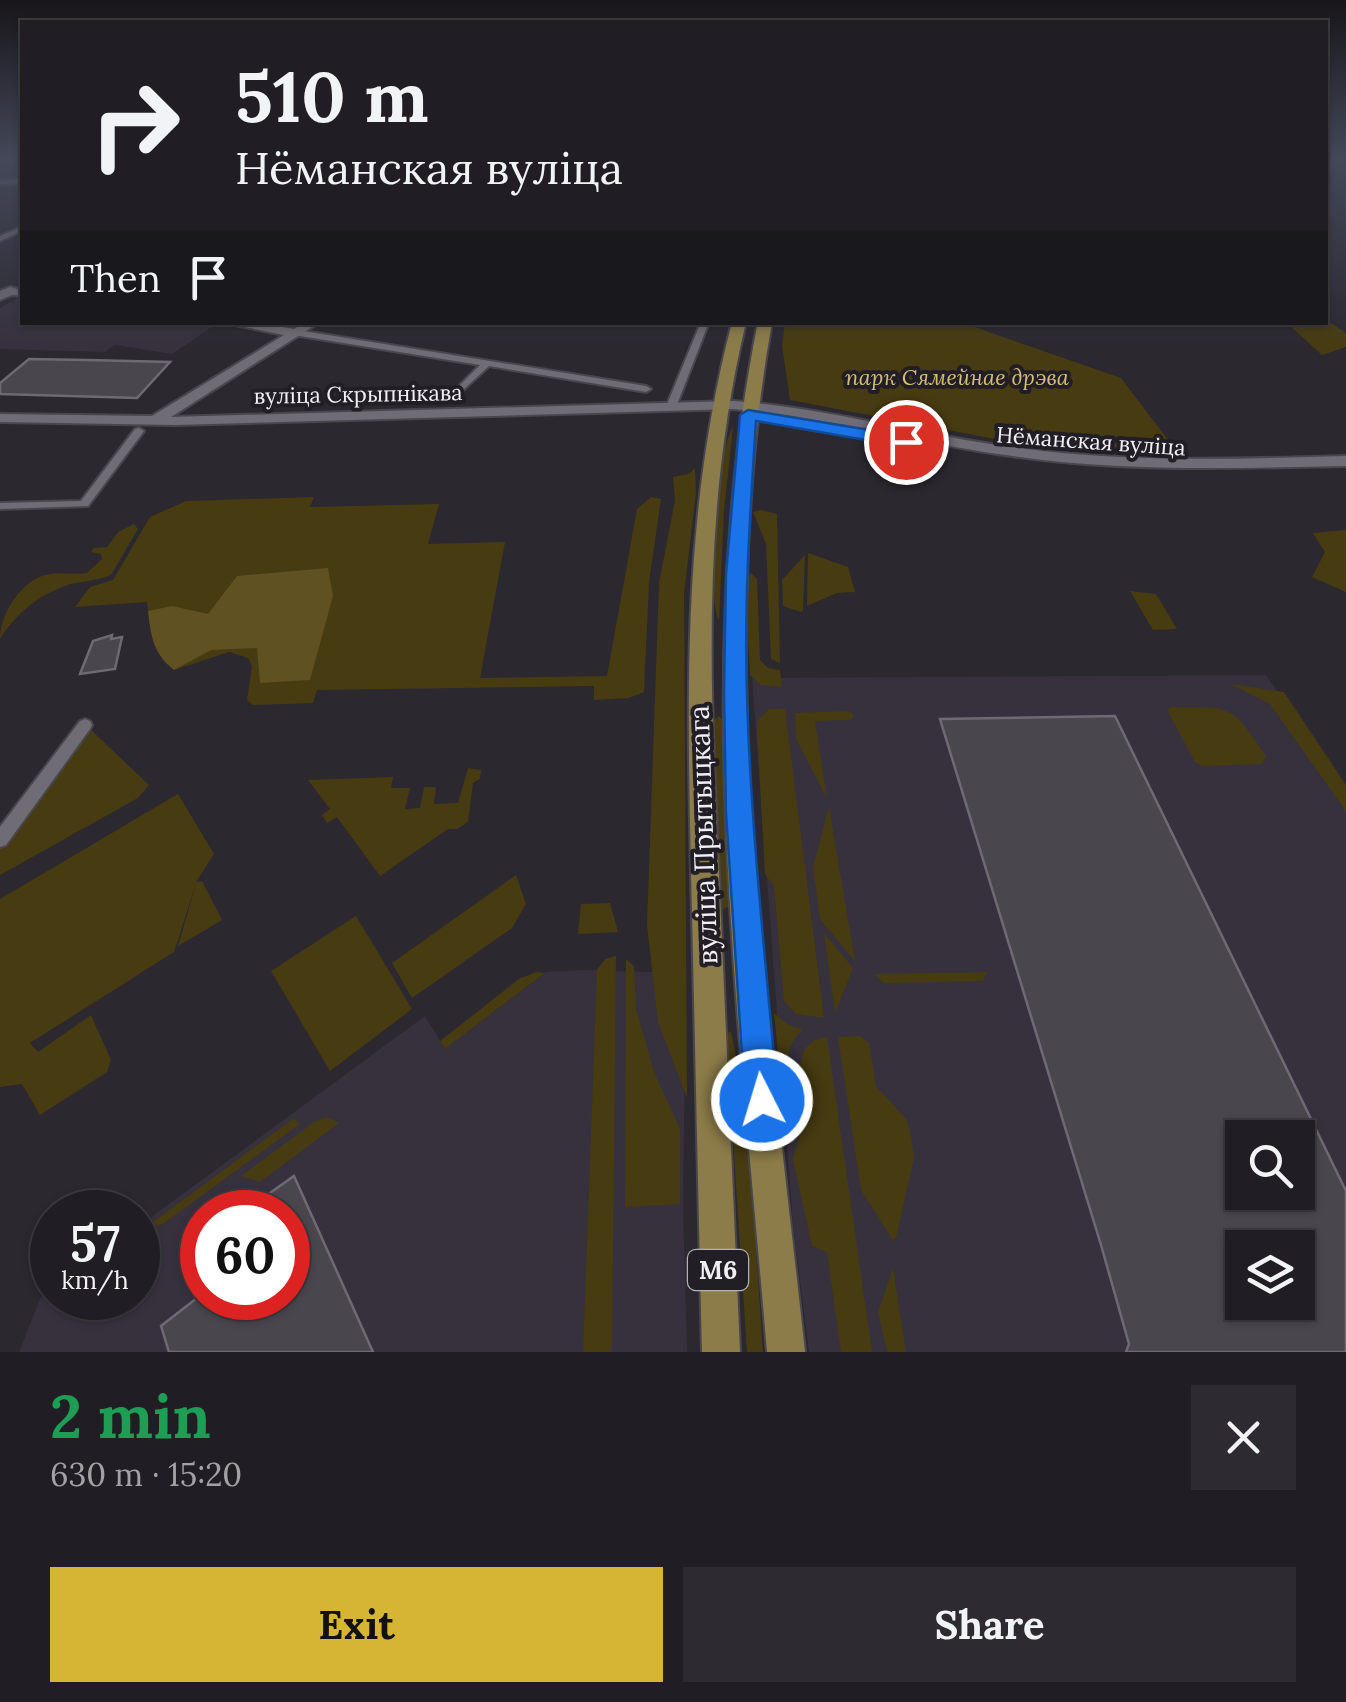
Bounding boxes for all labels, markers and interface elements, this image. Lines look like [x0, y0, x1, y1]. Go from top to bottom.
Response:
text: 510 m [235, 52, 429, 141]
icon: right [70, 60, 200, 190]
text: Нёманская вуліца [235, 139, 623, 196]
icon: arrive [181, 250, 236, 305]
text: Then [70, 254, 161, 302]
park label: парк Сямейнае дрэва [845, 363, 1070, 391]
street label: вуліца Скрыпнікава [253, 378, 463, 410]
pin [864, 400, 949, 485]
icon: arrive [879, 415, 934, 470]
street label: Нёманская вуліца [995, 420, 1187, 462]
street label: вуліца Прытыцкага [680, 705, 726, 965]
position arrow [710, 1048, 814, 1152]
map controls [1225, 1120, 1315, 1320]
button: search [1225, 1120, 1315, 1210]
speed limit sign: 60 [180, 1190, 310, 1320]
text: 57 [70, 1211, 120, 1275]
button: layers [1225, 1230, 1315, 1320]
road number: М6 [688, 1250, 748, 1290]
text: km/h [61, 1264, 129, 1296]
text: 2 min [50, 1378, 211, 1454]
button: close [1191, 1385, 1296, 1490]
text: 630 m · 15:20 [50, 1454, 242, 1495]
button: Exit [50, 1567, 663, 1682]
button: Share [683, 1567, 1296, 1682]

